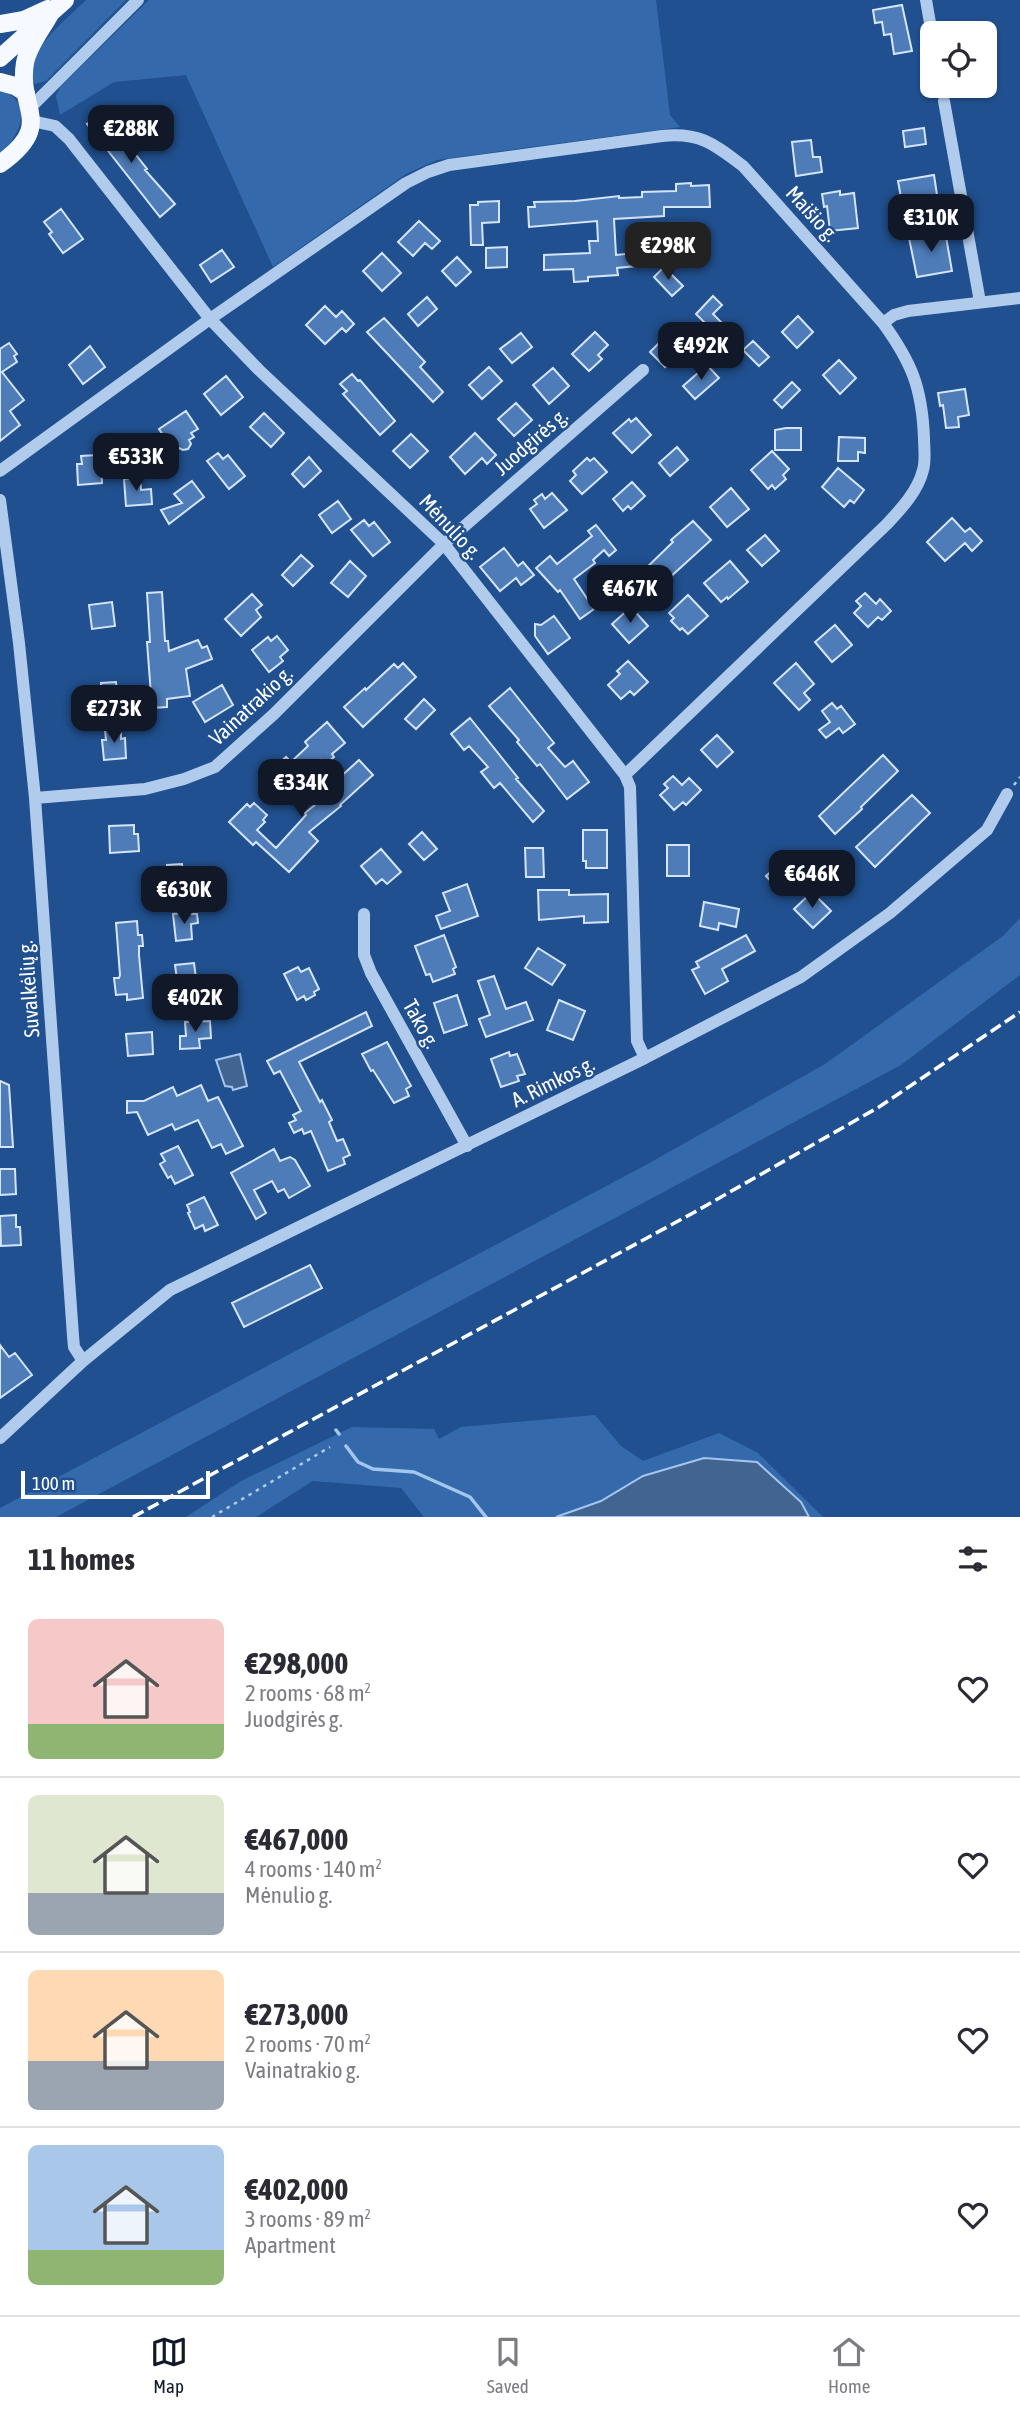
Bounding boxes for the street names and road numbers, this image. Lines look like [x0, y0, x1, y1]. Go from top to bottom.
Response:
street label: Maišio g. [782, 181, 844, 246]
street label: Juodgirės g. [489, 403, 572, 480]
street label: Mėnulio g. [415, 489, 487, 564]
street label: Vainatrakio g. [204, 661, 297, 750]
street label: Suvalkėlių g. [13, 940, 43, 1038]
street label: Tako g. [399, 995, 445, 1052]
street label: A. Rimkos g. [507, 1051, 598, 1111]

